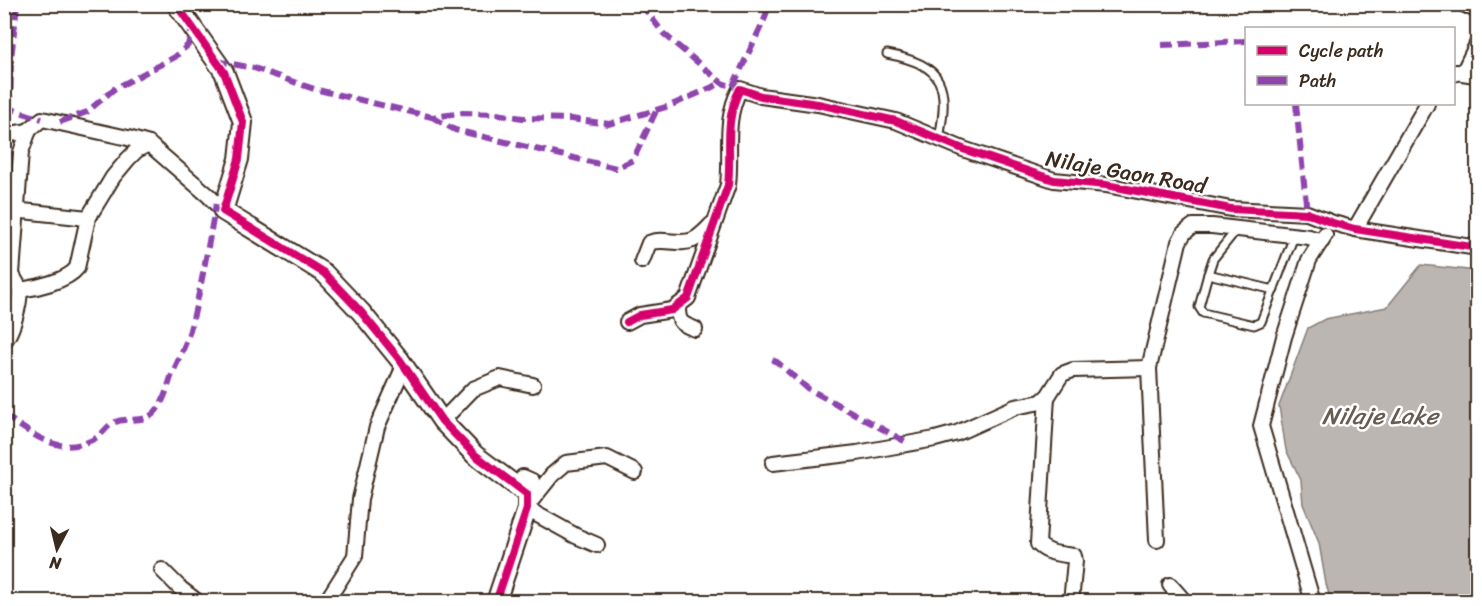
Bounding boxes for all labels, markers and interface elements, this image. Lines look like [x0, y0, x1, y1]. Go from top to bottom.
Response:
legend [1245, 27, 1455, 105]
text: Cycle path [1299, 35, 1383, 67]
text: Path [1299, 65, 1336, 97]
street label: Nilaje Gaon Road [1043, 139, 1211, 206]
water label: Nilaje Lake [1322, 395, 1441, 437]
north arrow [27, 519, 87, 579]
text: N [47, 548, 63, 579]

